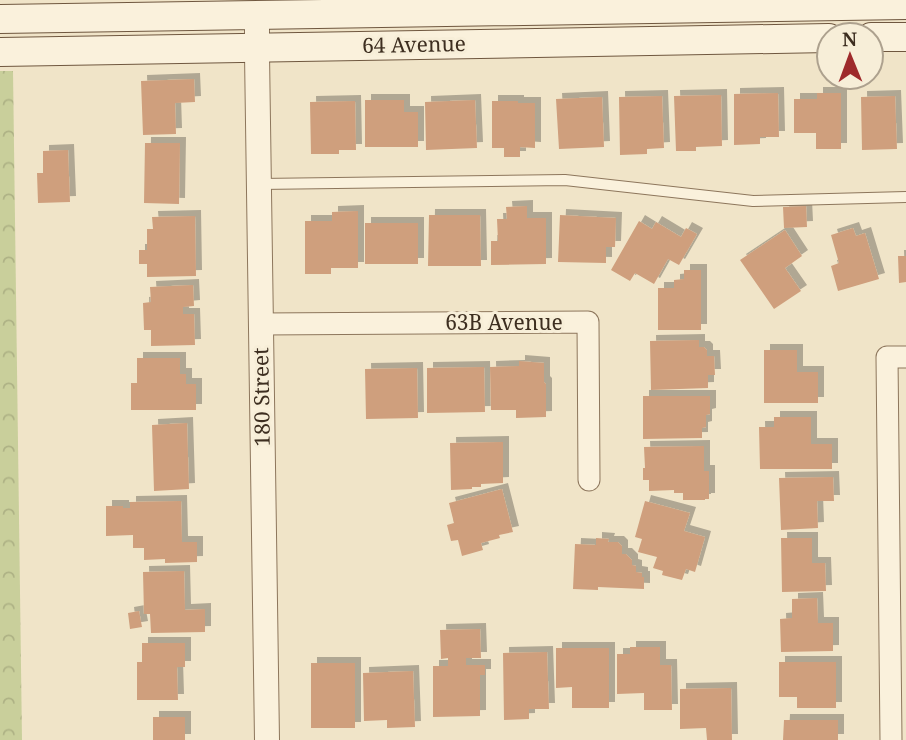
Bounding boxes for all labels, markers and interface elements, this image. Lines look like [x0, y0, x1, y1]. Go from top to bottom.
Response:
north arrow [815, 21, 885, 91]
text: N [842, 26, 857, 52]
street label: 64 Avenue [362, 29, 466, 59]
street label: 63B Avenue [445, 308, 563, 336]
street label: 180 Street [246, 347, 276, 447]

